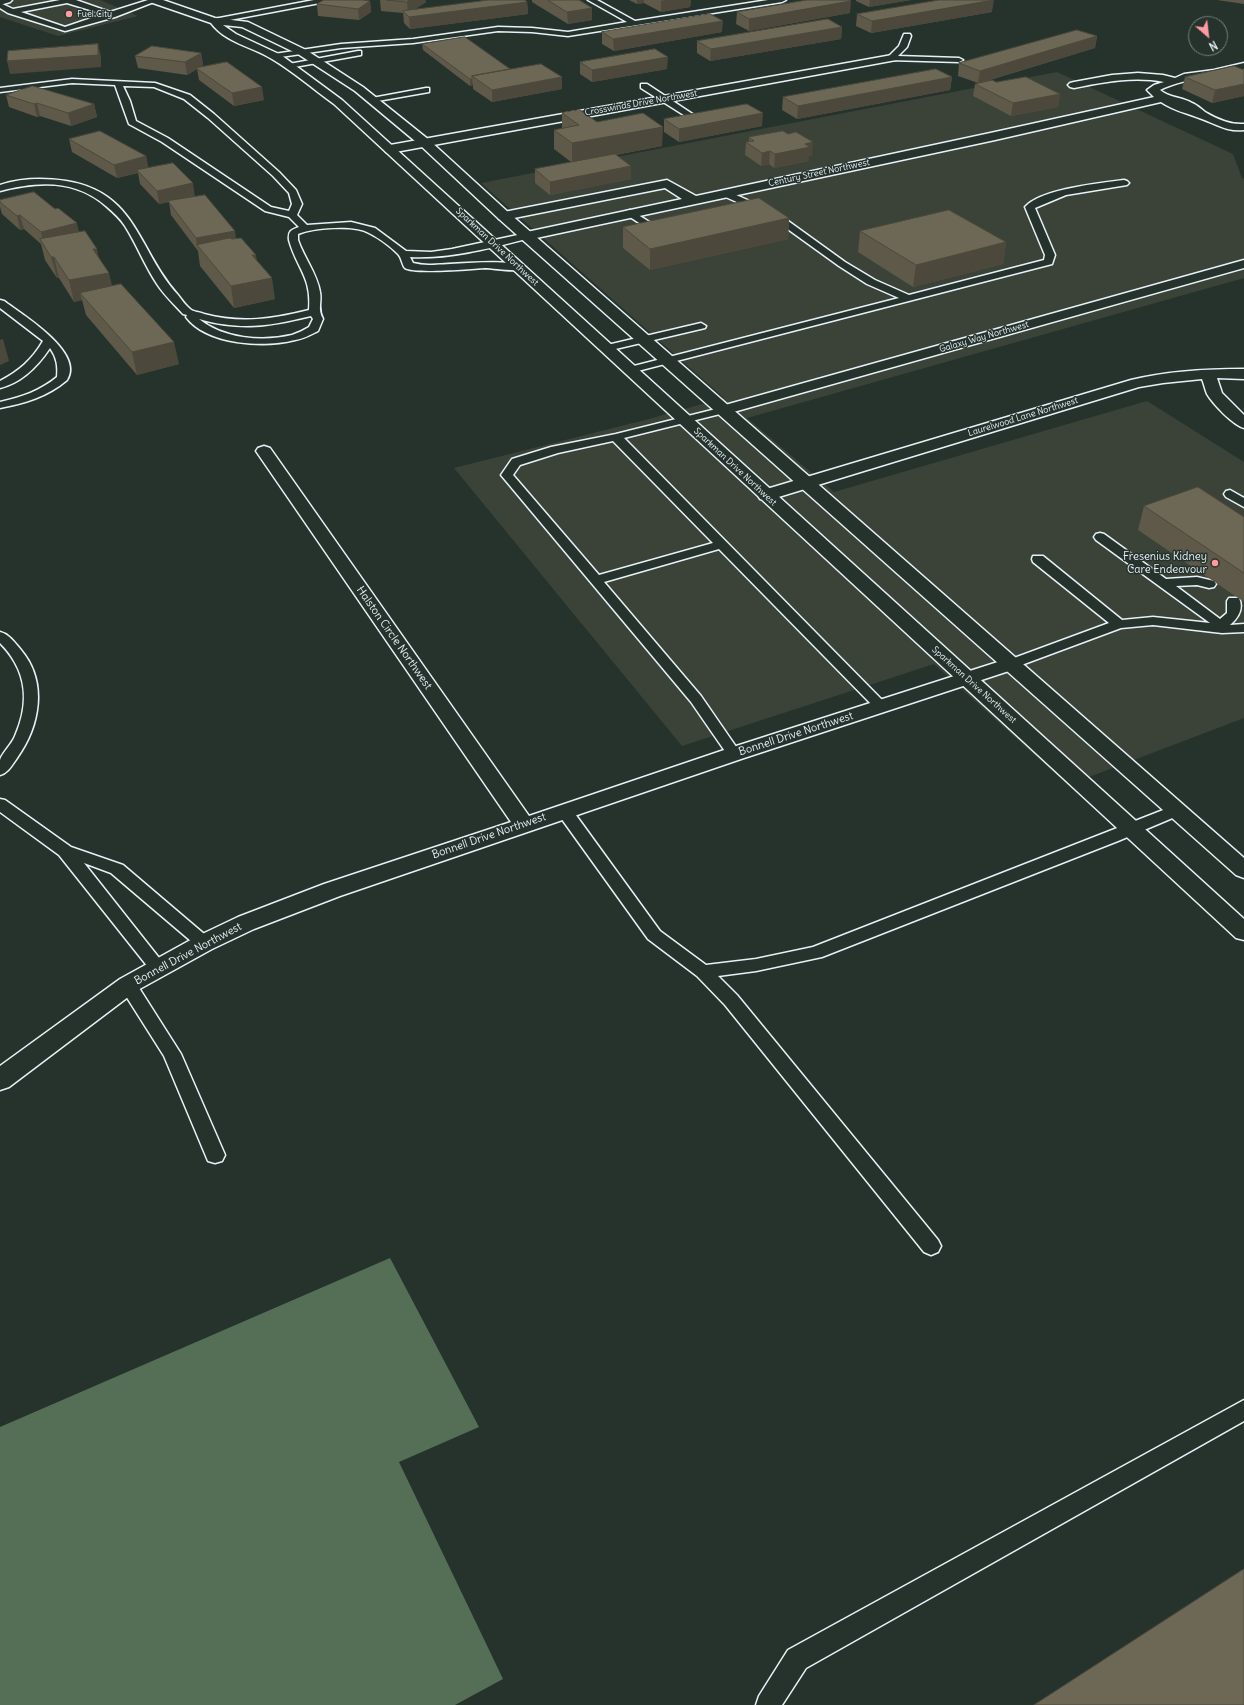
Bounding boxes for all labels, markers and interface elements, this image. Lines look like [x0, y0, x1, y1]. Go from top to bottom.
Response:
marker: Fuel City [64, 9, 74, 19]
place label: Fuel City [77, 9, 112, 19]
north arrow [1188, 16, 1228, 56]
text: N [1207, 38, 1220, 54]
street label: Crosswinds Drive Northwest [584, 88, 698, 118]
street label: Century Street Northwest [767, 157, 871, 189]
street label: Sparkman Drive Northwest [453, 206, 541, 288]
street label: Galaxy Way Northwest [938, 319, 1030, 355]
street label: Laurelwood Lane Northwest [967, 395, 1079, 439]
street label: Sparkman Drive Northwest [691, 426, 779, 508]
place label: Fresenius Kidney Care Endeavour [1123, 550, 1207, 576]
marker: Fresenius Kidney Care Endeavour [1210, 558, 1220, 568]
street label: Halston Circle Northwest [353, 584, 435, 692]
street label: Sparkman Drive Northwest [930, 644, 1018, 726]
street label: Bonnell Drive Northwest [737, 709, 855, 759]
street label: Bonnell Drive Northwest [430, 810, 548, 862]
street label: Bonnell Drive Northwest [132, 920, 244, 988]

